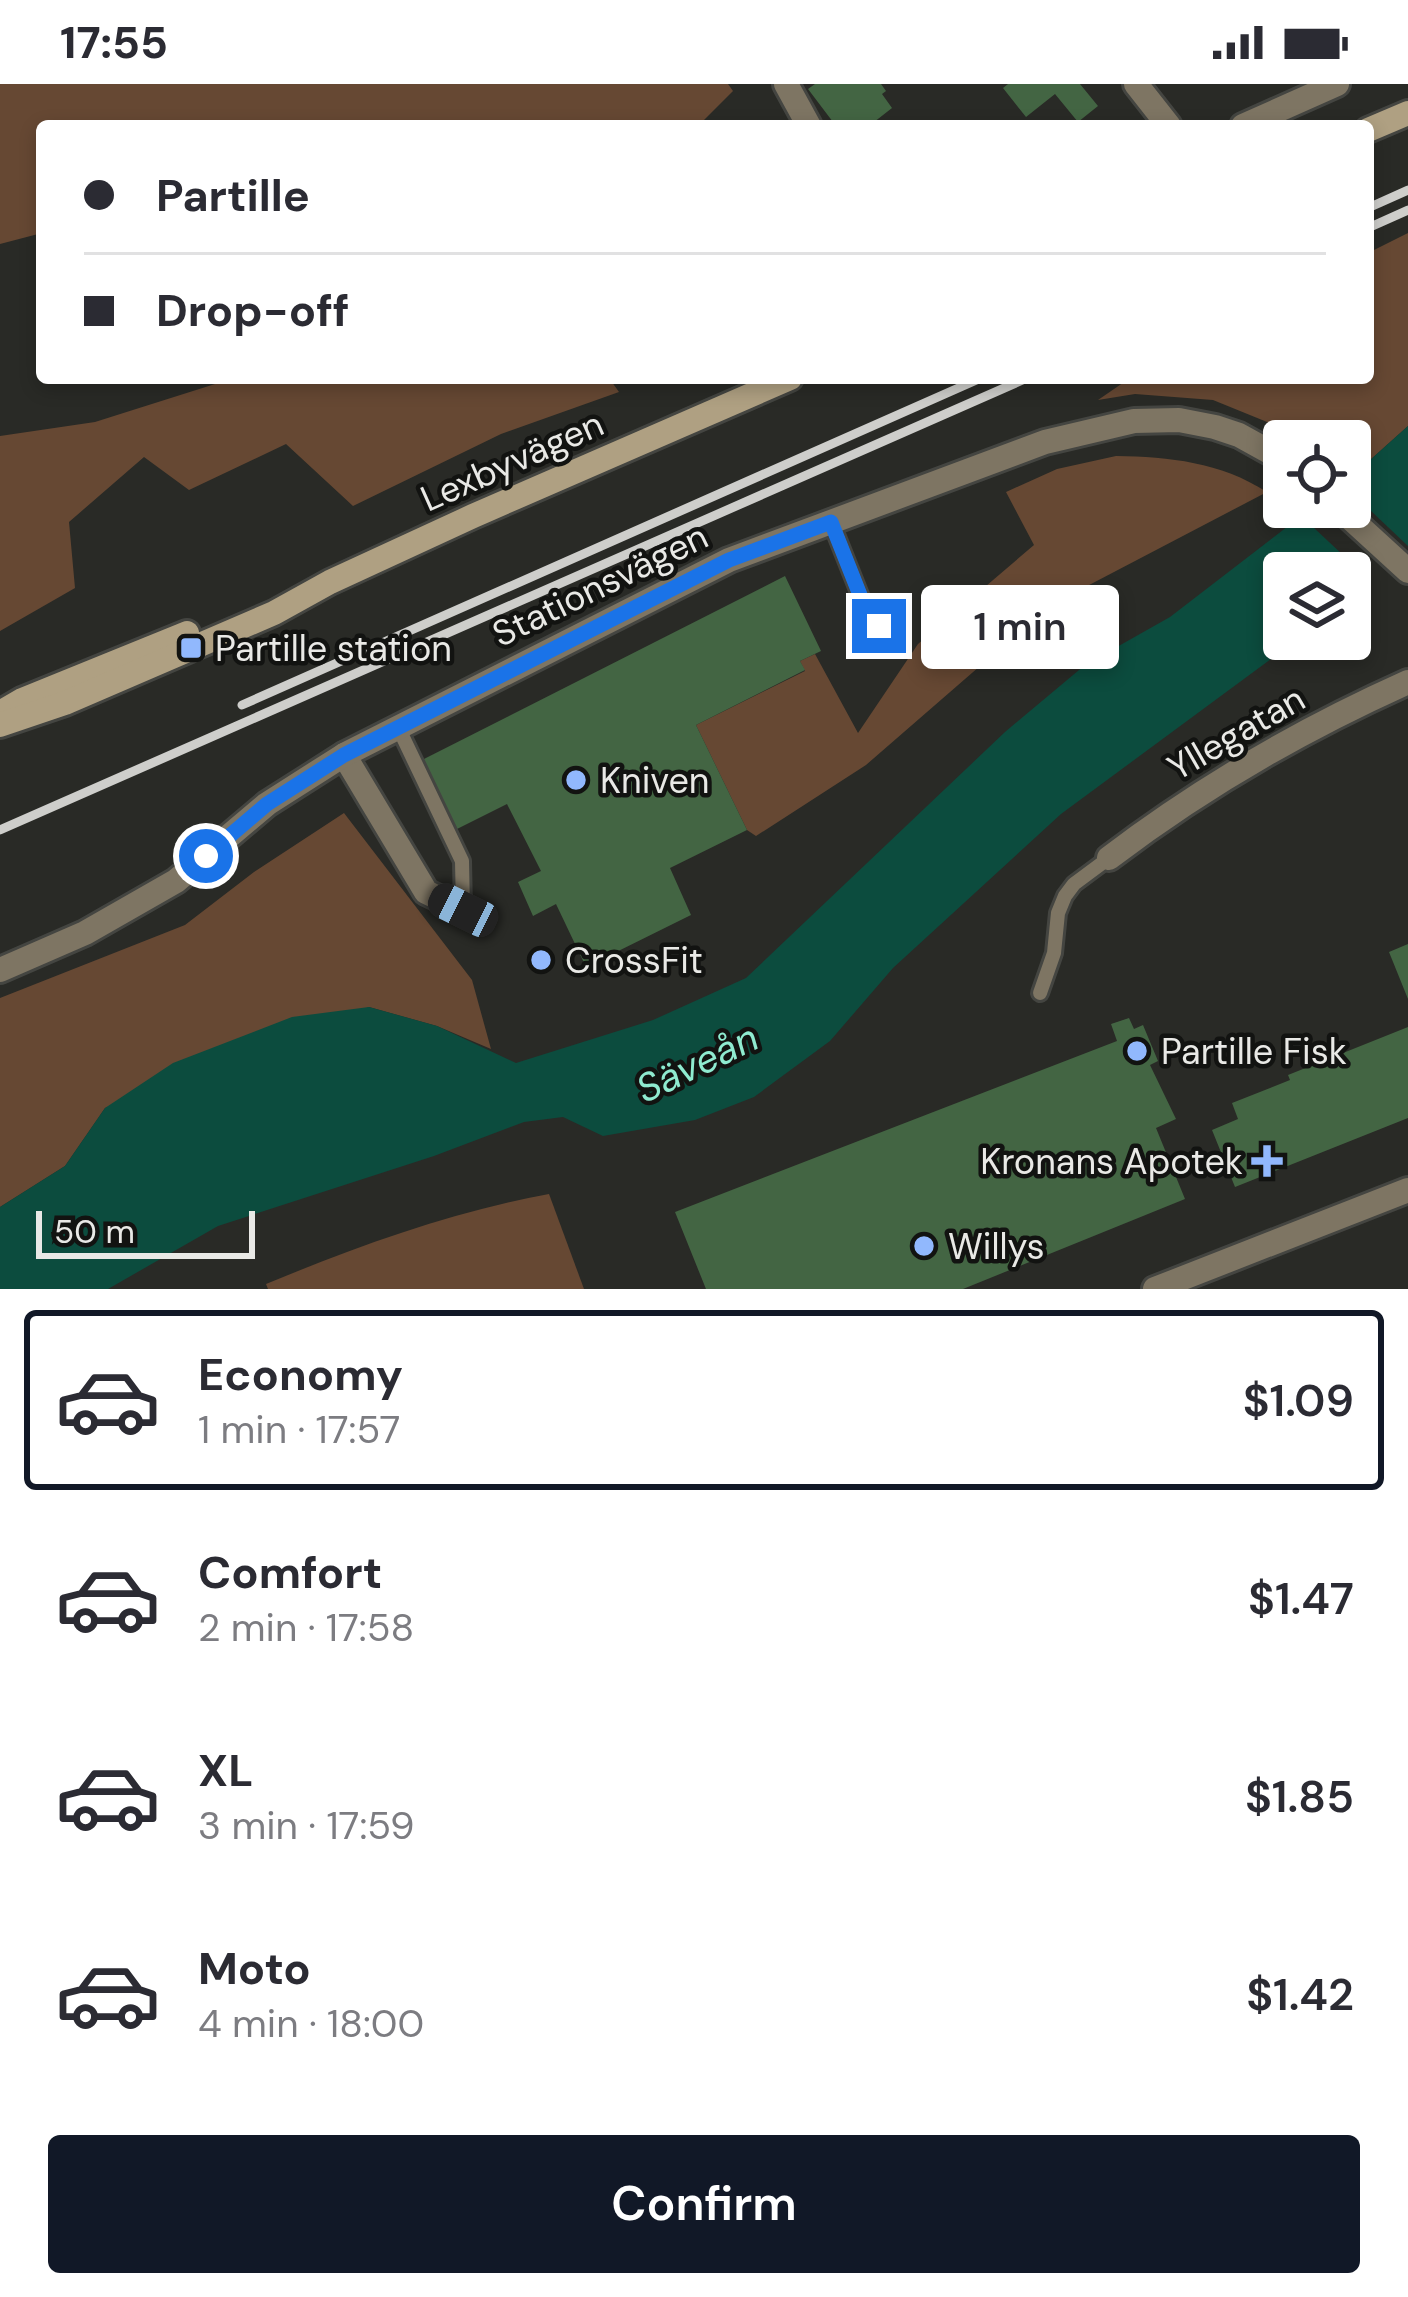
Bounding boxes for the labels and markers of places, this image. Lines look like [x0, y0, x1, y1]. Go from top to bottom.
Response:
place label: Partille station [215, 625, 452, 672]
marker: Partille station [178, 635, 204, 661]
place label: Kniven [600, 757, 710, 804]
marker: Kniven [563, 767, 589, 793]
place label: CrossFit [565, 937, 703, 984]
marker: CrossFit [528, 947, 554, 973]
place label: Partille Fisk [1161, 1028, 1347, 1075]
marker: Partille Fisk [1124, 1038, 1150, 1064]
place label: Kronans Apotek [980, 1138, 1243, 1185]
marker: Kronans Apotek [1254, 1148, 1280, 1174]
place label: Willys [948, 1223, 1045, 1270]
marker: Willys [911, 1233, 937, 1259]

